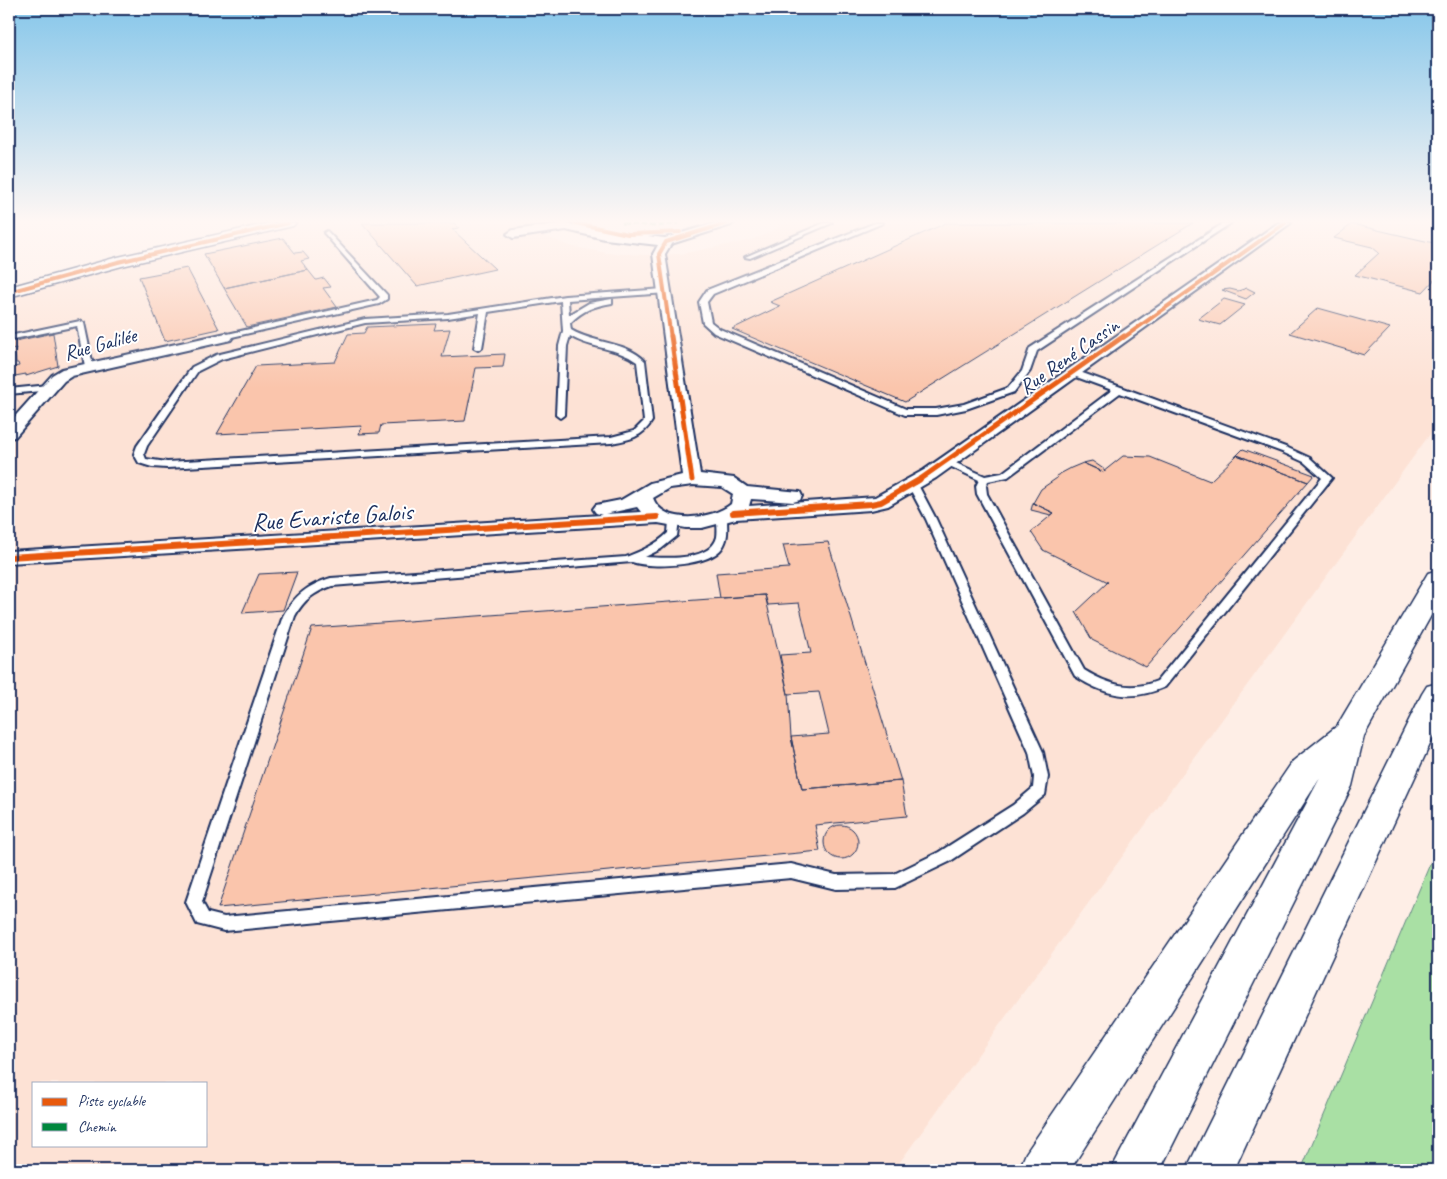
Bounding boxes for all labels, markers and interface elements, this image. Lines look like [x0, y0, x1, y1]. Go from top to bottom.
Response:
street label: Rue René Cassin [1014, 311, 1125, 400]
street label: Rue Galilée [61, 321, 141, 366]
street label: Rue Evariste Galois [251, 495, 416, 539]
legend [32, 1082, 208, 1146]
text: Piste cyclable [78, 1092, 146, 1111]
text: Chemin [78, 1118, 117, 1137]

